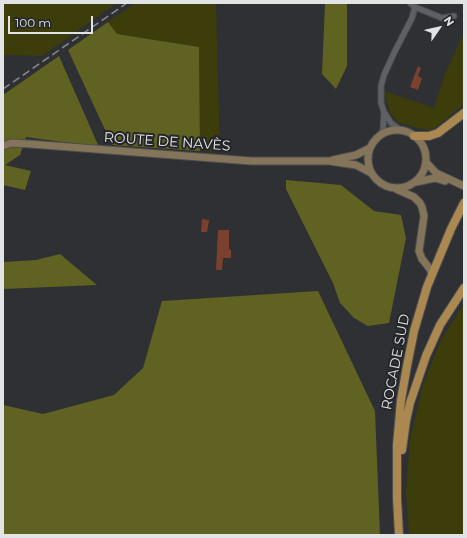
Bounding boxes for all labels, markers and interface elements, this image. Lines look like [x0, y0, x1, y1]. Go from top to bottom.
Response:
scale bar [10, 8, 95, 34]
north arrow [419, 8, 459, 48]
text: N [441, 14, 457, 29]
text: 100 m [15, 15, 51, 30]
street label: ROUTE DE NAVÈS [103, 129, 231, 155]
street label: ROCADE SUD [378, 313, 414, 411]

